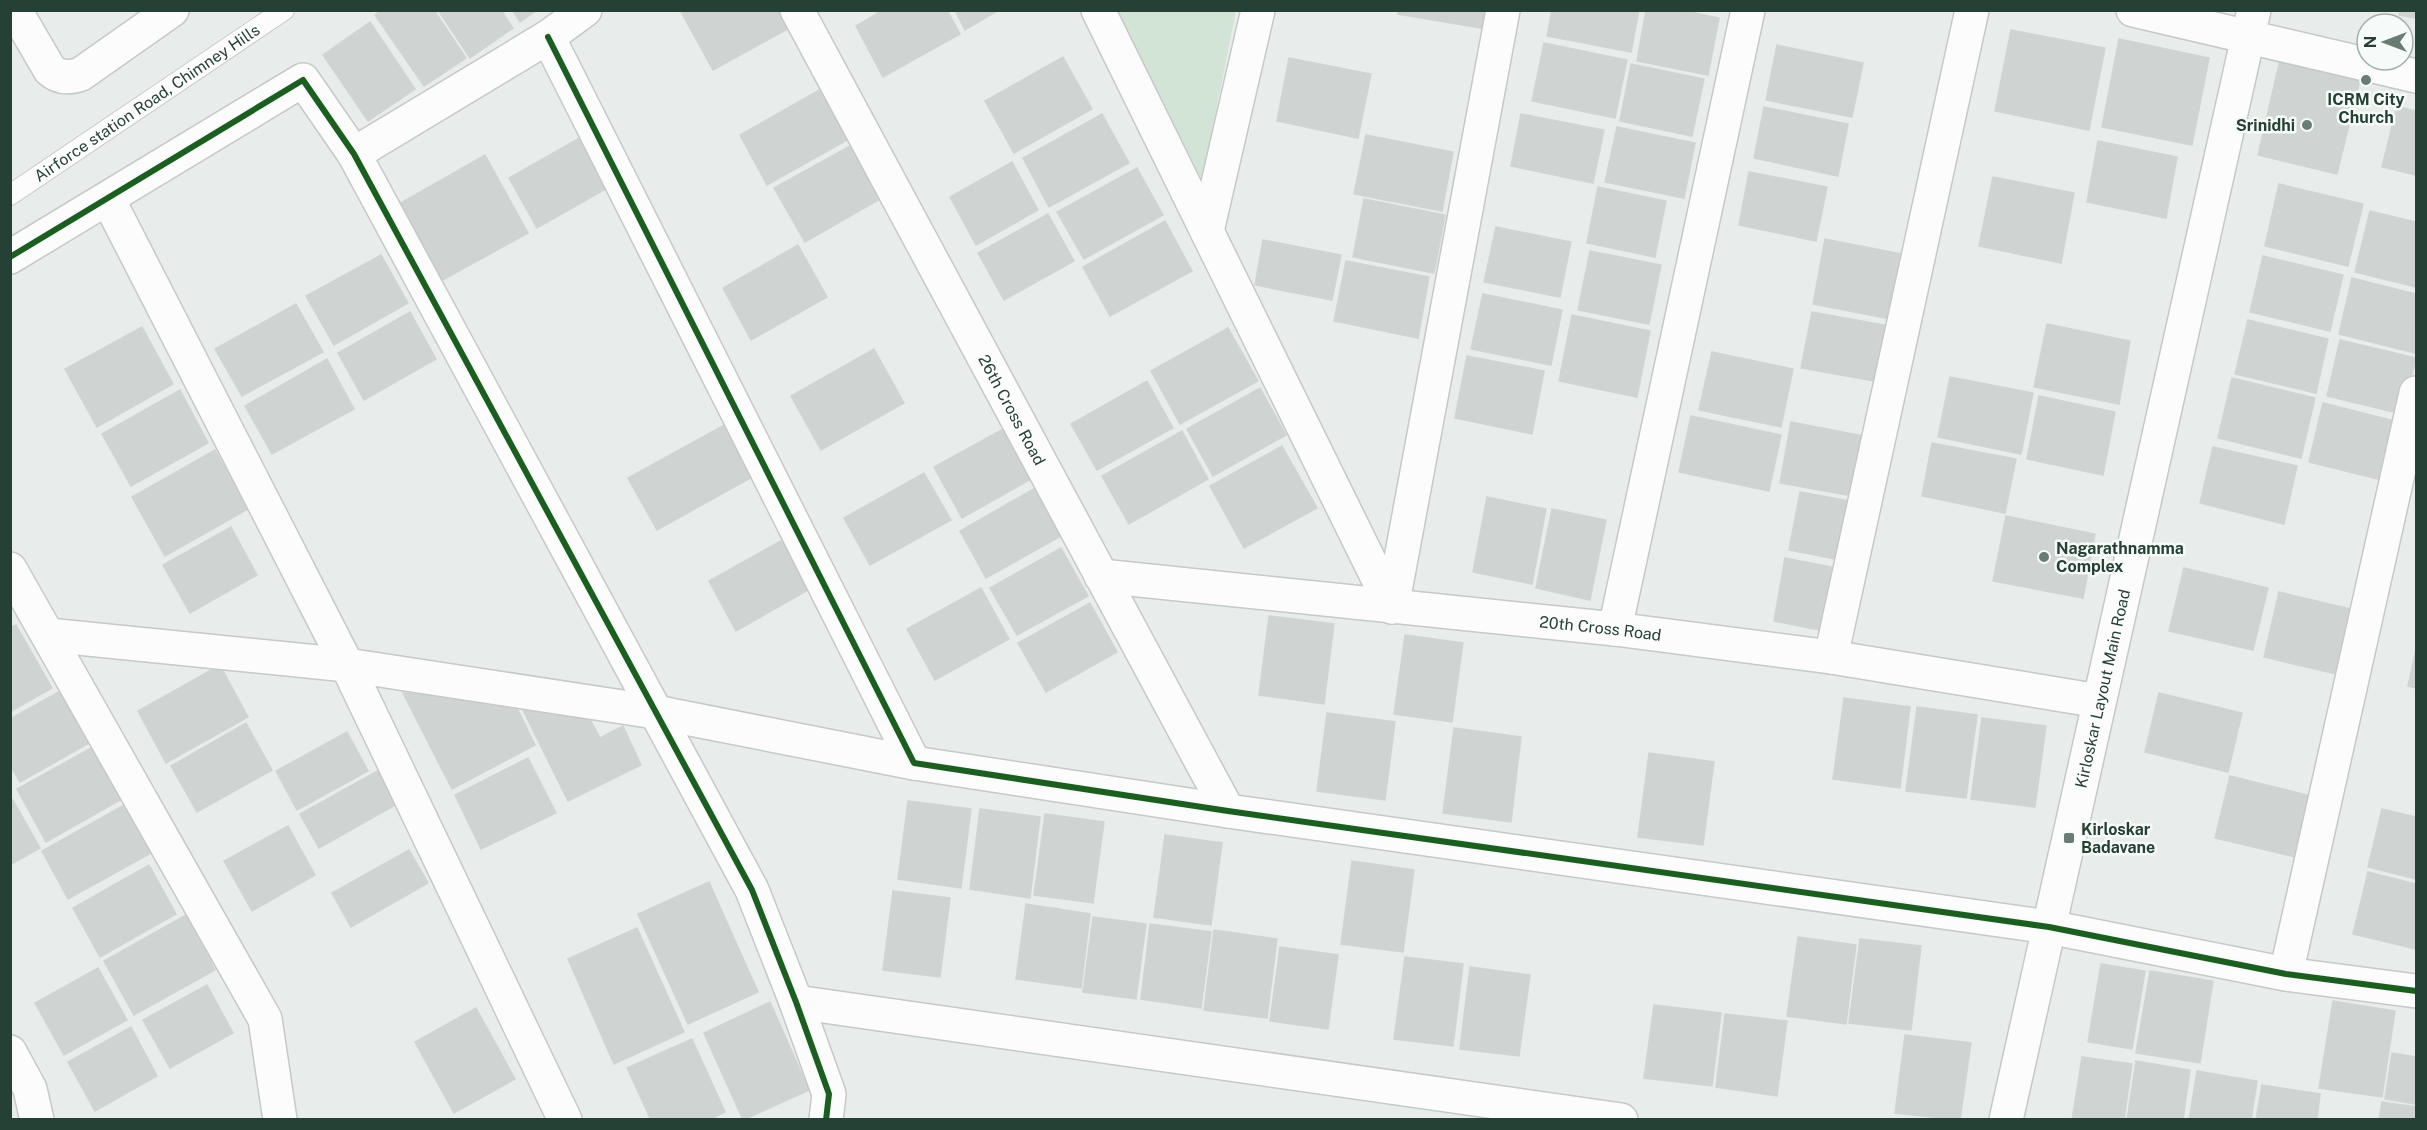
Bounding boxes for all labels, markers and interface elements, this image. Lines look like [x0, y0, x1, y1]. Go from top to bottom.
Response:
north arrow [2355, 12, 2415, 72]
street label: Airforce station Road, Chimney Hills [30, 20, 263, 185]
text: N [2361, 36, 2380, 48]
marker: ICRM City Church [2359, 73, 2373, 87]
place label: ICRM City Church [2327, 90, 2405, 127]
place label: Srinidhi [2236, 116, 2295, 135]
marker: Srinidhi [2300, 118, 2314, 132]
street label: 26th Cross Road [975, 351, 1050, 468]
place label: Nagarathnamma Complex [2056, 539, 2184, 576]
marker: Nagarathnamma Complex [2037, 550, 2051, 564]
street label: Kirloskar Layout Main Road [2071, 587, 2134, 790]
street label: 20th Cross Road [1538, 612, 1663, 644]
place label: Kirloskar Badavane [2081, 820, 2155, 857]
marker: Kirloskar Badavane [2062, 831, 2076, 845]

